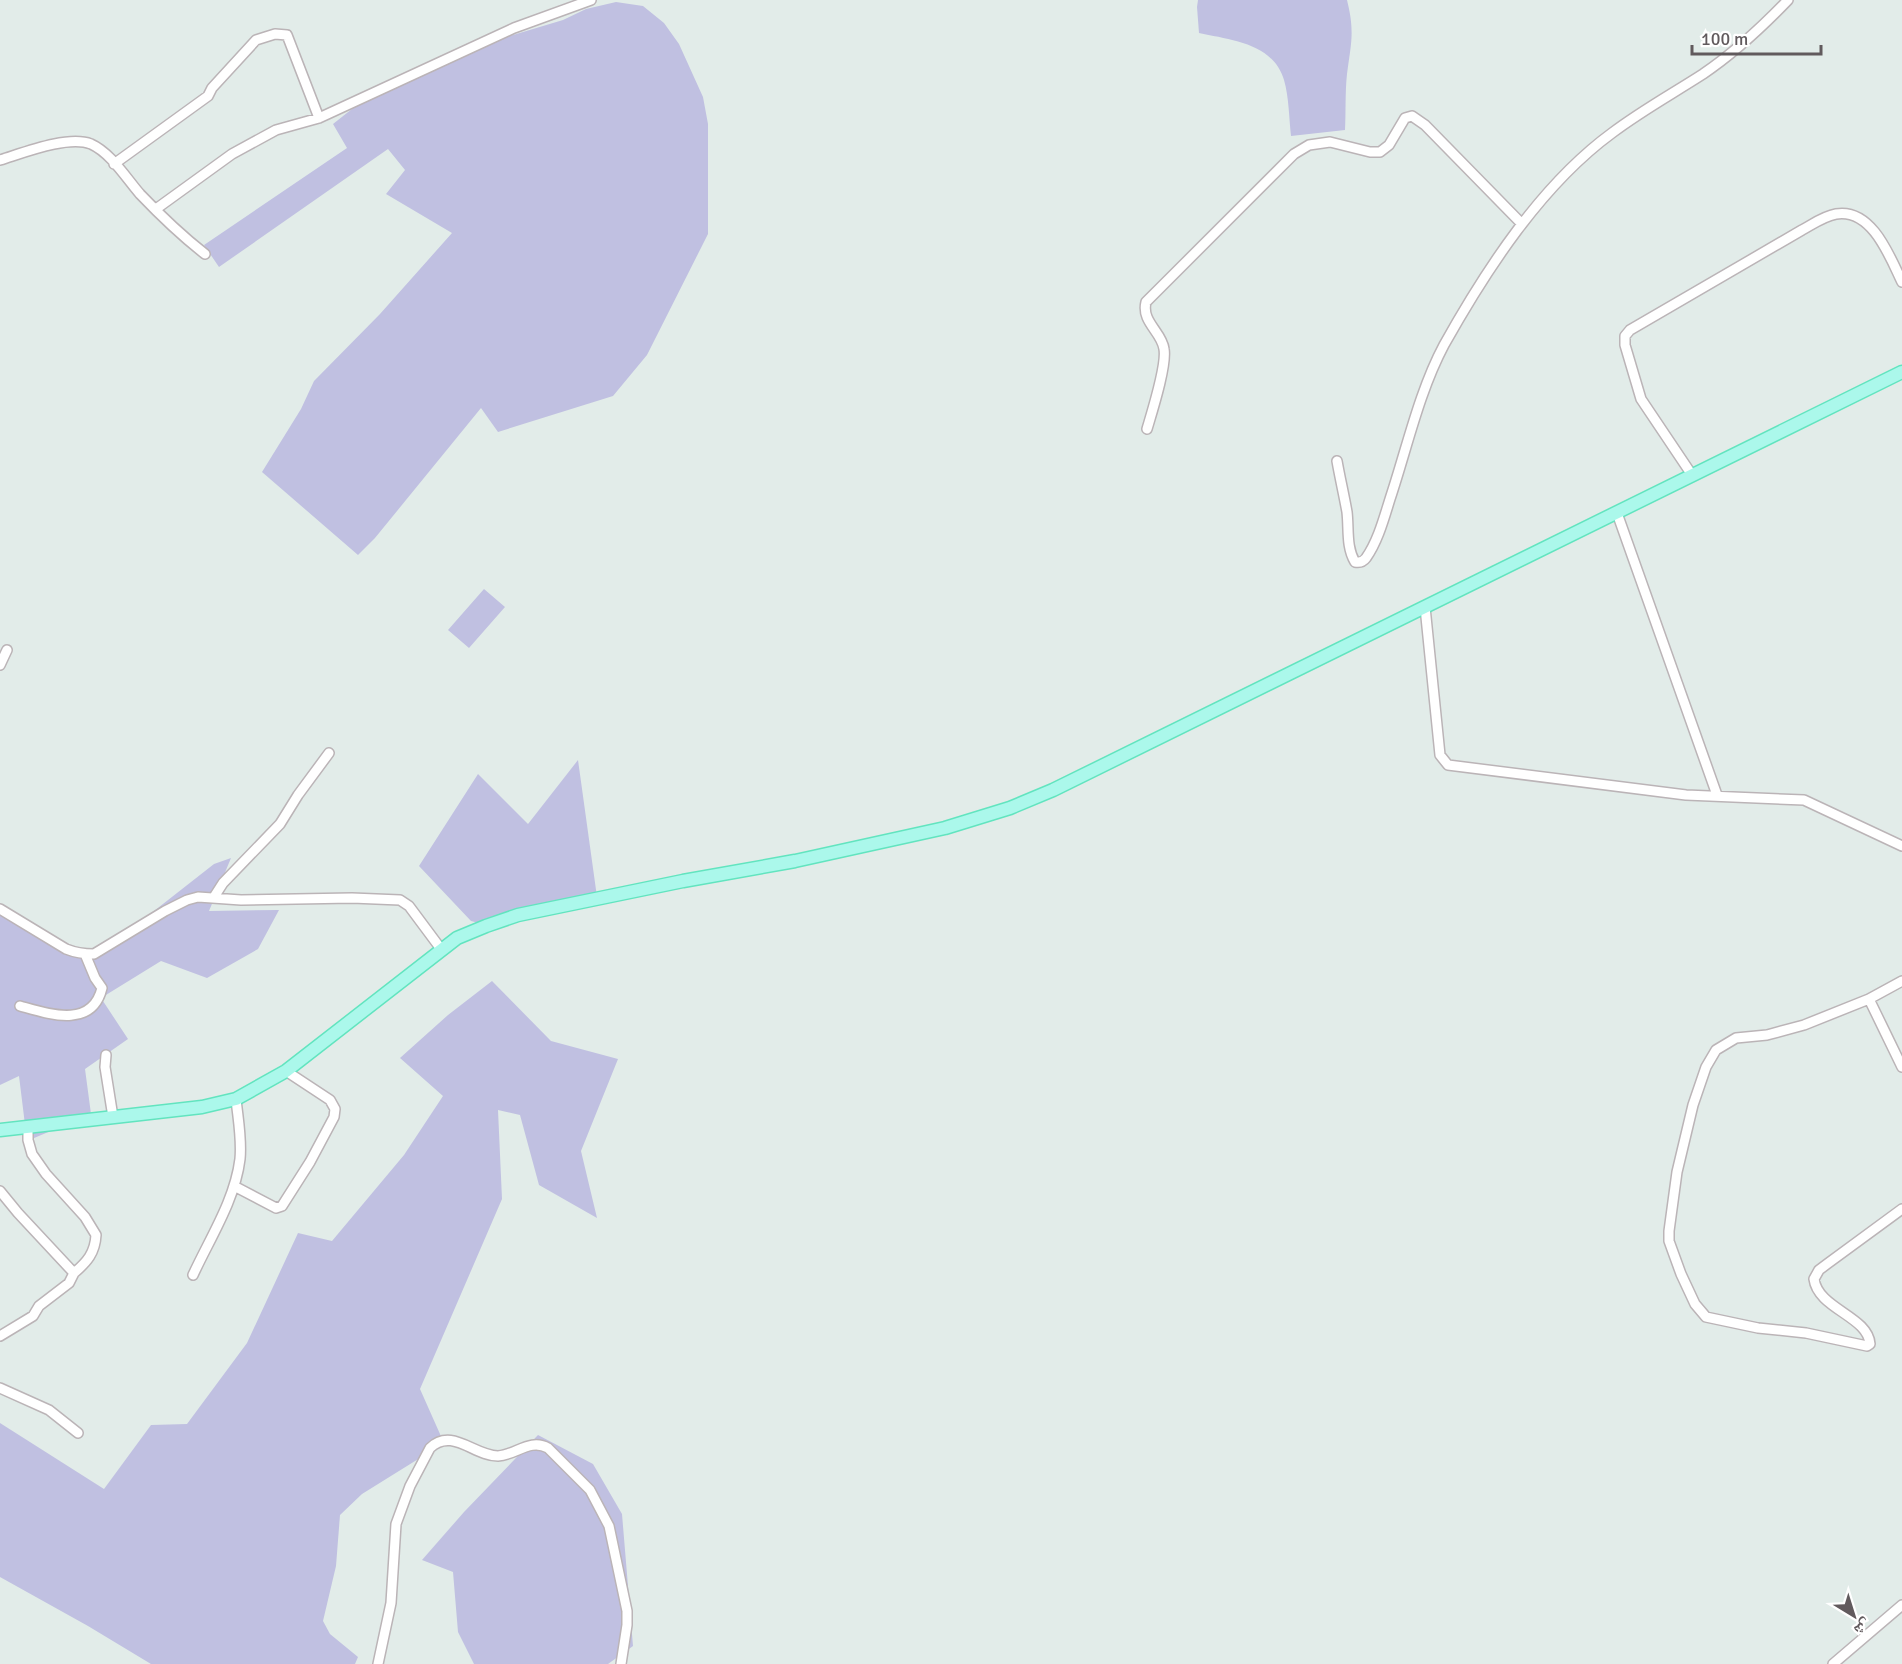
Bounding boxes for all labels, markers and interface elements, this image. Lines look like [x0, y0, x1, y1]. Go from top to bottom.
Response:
scale bar [1692, 18, 1821, 56]
text: 100 m [1701, 28, 1748, 50]
north arrow [1824, 1586, 1884, 1646]
text: ش [1850, 1614, 1875, 1640]

